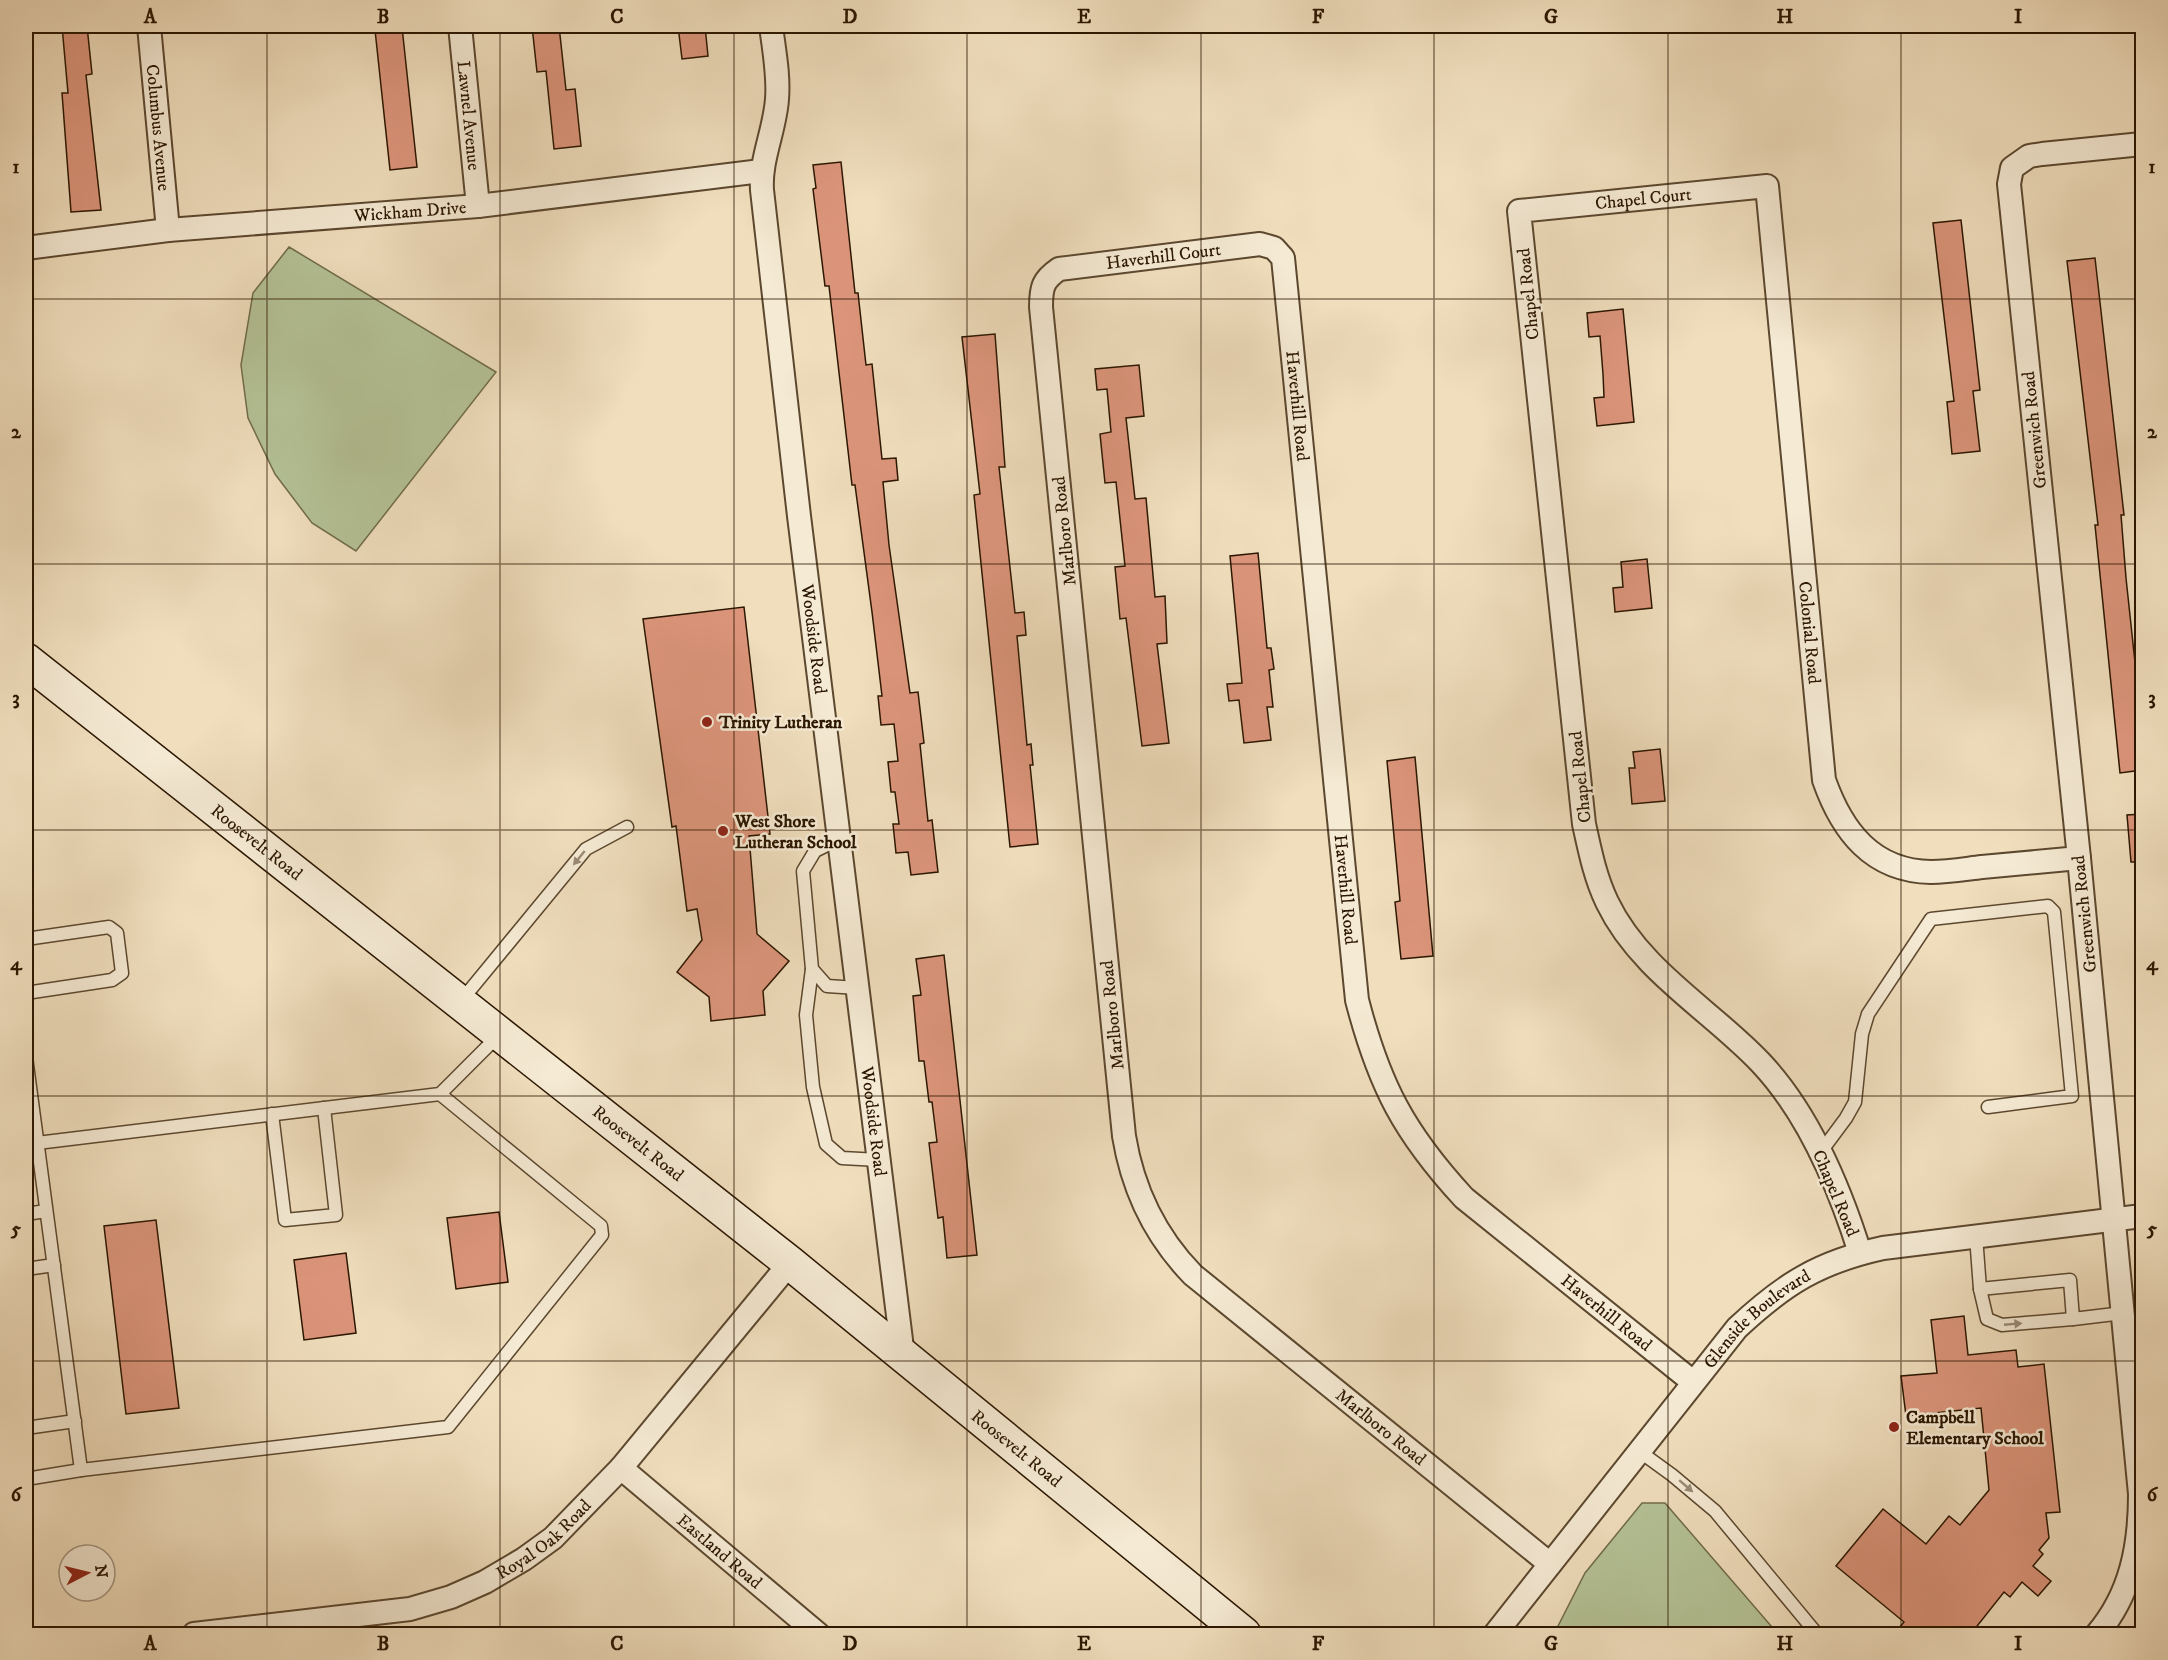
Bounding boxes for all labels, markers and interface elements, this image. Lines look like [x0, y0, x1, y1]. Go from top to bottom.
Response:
text: A [143, 5, 158, 30]
text: B [377, 5, 389, 30]
text: C [610, 5, 624, 30]
text: D [843, 5, 858, 30]
text: E [1077, 5, 1091, 30]
text: F [1312, 5, 1325, 30]
text: G [1544, 5, 1558, 30]
text: H [1777, 5, 1794, 30]
text: I [2014, 5, 2022, 30]
street label: Lawnel Avenue [452, 60, 484, 172]
street label: Columbus Avenue [141, 63, 174, 192]
text: 1 [12, 155, 20, 180]
text: 1 [2148, 155, 2156, 180]
street label: Chapel Court [1594, 184, 1693, 215]
street label: Wickham Drive [352, 197, 467, 228]
street label: Haverhill Court [1105, 239, 1222, 275]
street label: Chapel Road [1513, 247, 1545, 341]
street label: Haverhill Road [1280, 350, 1313, 462]
street label: Greenwich Road [2018, 370, 2052, 490]
text: 2 [11, 420, 22, 445]
text: 2 [2147, 420, 2158, 445]
street label: Marlboro Road [1048, 475, 1082, 587]
street label: Colonial Road [1793, 580, 1825, 685]
street label: Woodside Road [795, 582, 831, 695]
text: 3 [12, 686, 20, 711]
text: 3 [2148, 686, 2156, 711]
place label: Trinity Lutheran [718, 712, 843, 734]
marker: Trinity Lutheran [700, 715, 714, 729]
street label: Chapel Road [1565, 730, 1597, 824]
street label: Roosevelt Road [206, 800, 306, 886]
place label: West Shore Lutheran School [734, 811, 857, 854]
marker: West Shore Lutheran School [716, 824, 730, 838]
street label: Haverhill Road [1329, 833, 1361, 946]
one-way arrow [572, 850, 585, 866]
street label: Greenwich Road [2068, 854, 2102, 974]
text: 4 [10, 952, 23, 977]
text: 4 [2146, 952, 2159, 977]
street label: Marlboro Road [1096, 959, 1130, 1071]
street label: Woodside Road [855, 1064, 891, 1178]
street label: Roosevelt Road [587, 1101, 688, 1187]
street label: Chapel Road [1807, 1147, 1863, 1240]
text: 5 [10, 1217, 21, 1242]
text: 5 [2146, 1217, 2157, 1242]
street label: Glenside Boulevard [1699, 1265, 1815, 1373]
street label: Haverhill Road [1556, 1270, 1656, 1357]
one-way arrow [2004, 1319, 2023, 1329]
street label: Marlboro Road [1331, 1385, 1430, 1471]
street label: Roosevelt Road [966, 1406, 1066, 1492]
place label: Campbell Elementary School [1906, 1407, 2044, 1450]
marker: Campbell Elementary School [1887, 1420, 1901, 1434]
one-way arrow [1678, 1479, 1693, 1492]
text: 6 [11, 1483, 23, 1508]
text: 6 [2147, 1483, 2159, 1508]
street label: Royal Oak Road [492, 1495, 596, 1585]
street label: Eastland Road [672, 1510, 766, 1594]
north arrow [57, 1543, 117, 1603]
text: N [90, 1564, 112, 1579]
text: A [143, 1632, 158, 1657]
text: B [377, 1632, 389, 1657]
text: C [610, 1632, 624, 1657]
text: D [843, 1632, 858, 1657]
text: E [1077, 1632, 1091, 1657]
text: F [1312, 1632, 1325, 1657]
text: G [1544, 1632, 1558, 1657]
text: H [1777, 1632, 1794, 1657]
text: I [2014, 1632, 2022, 1657]

